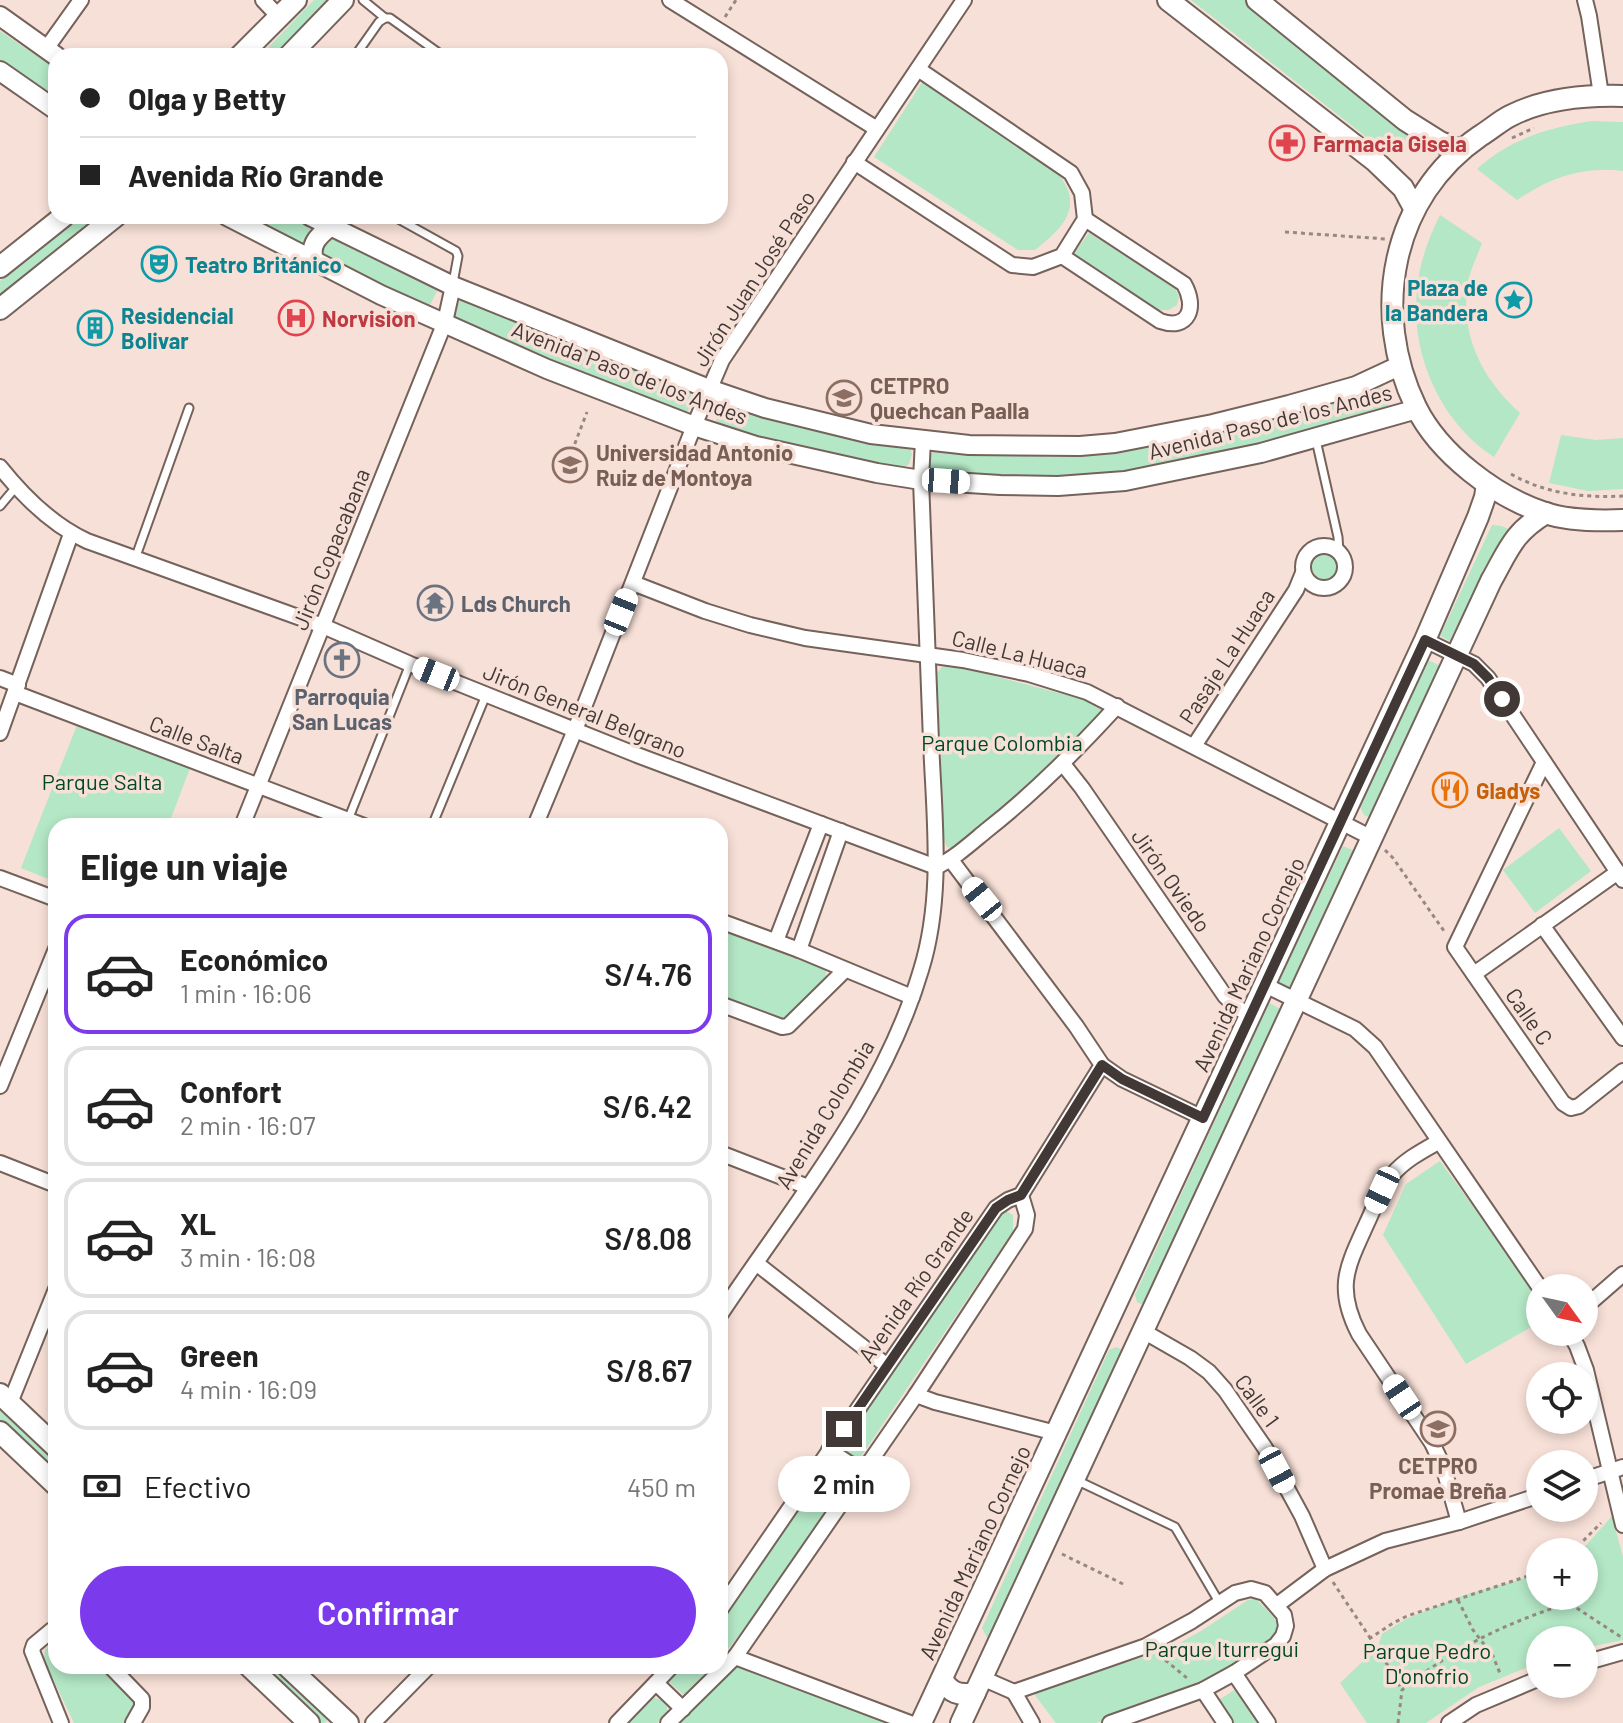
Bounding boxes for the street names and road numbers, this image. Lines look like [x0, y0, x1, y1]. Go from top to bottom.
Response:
street label: Jirón Juan José Paso [686, 185, 820, 371]
street label: Avenida Paso de los Andes [509, 315, 751, 429]
street label: Avenida Paso de los Andes [1145, 378, 1395, 464]
street label: Jirón Copacabana [286, 464, 374, 634]
street label: Pasaje La Huaca [1173, 584, 1279, 728]
street label: Calle La Huaca [949, 624, 1091, 682]
street label: Jirón General Belgrano [480, 657, 690, 763]
street label: Calle Salta [146, 709, 248, 769]
street label: Jirón Oviedo [1127, 824, 1217, 936]
street label: Avenida Mariano Cornejo [1187, 853, 1309, 1075]
street label: Calle C [1501, 982, 1559, 1050]
street label: Avenida Colombia [769, 1035, 879, 1193]
street label: Avenida Río Grande [852, 1203, 978, 1367]
street label: Calle 1 [1230, 1369, 1286, 1431]
street label: Avenida Mariano Cornejo [913, 1441, 1035, 1663]

